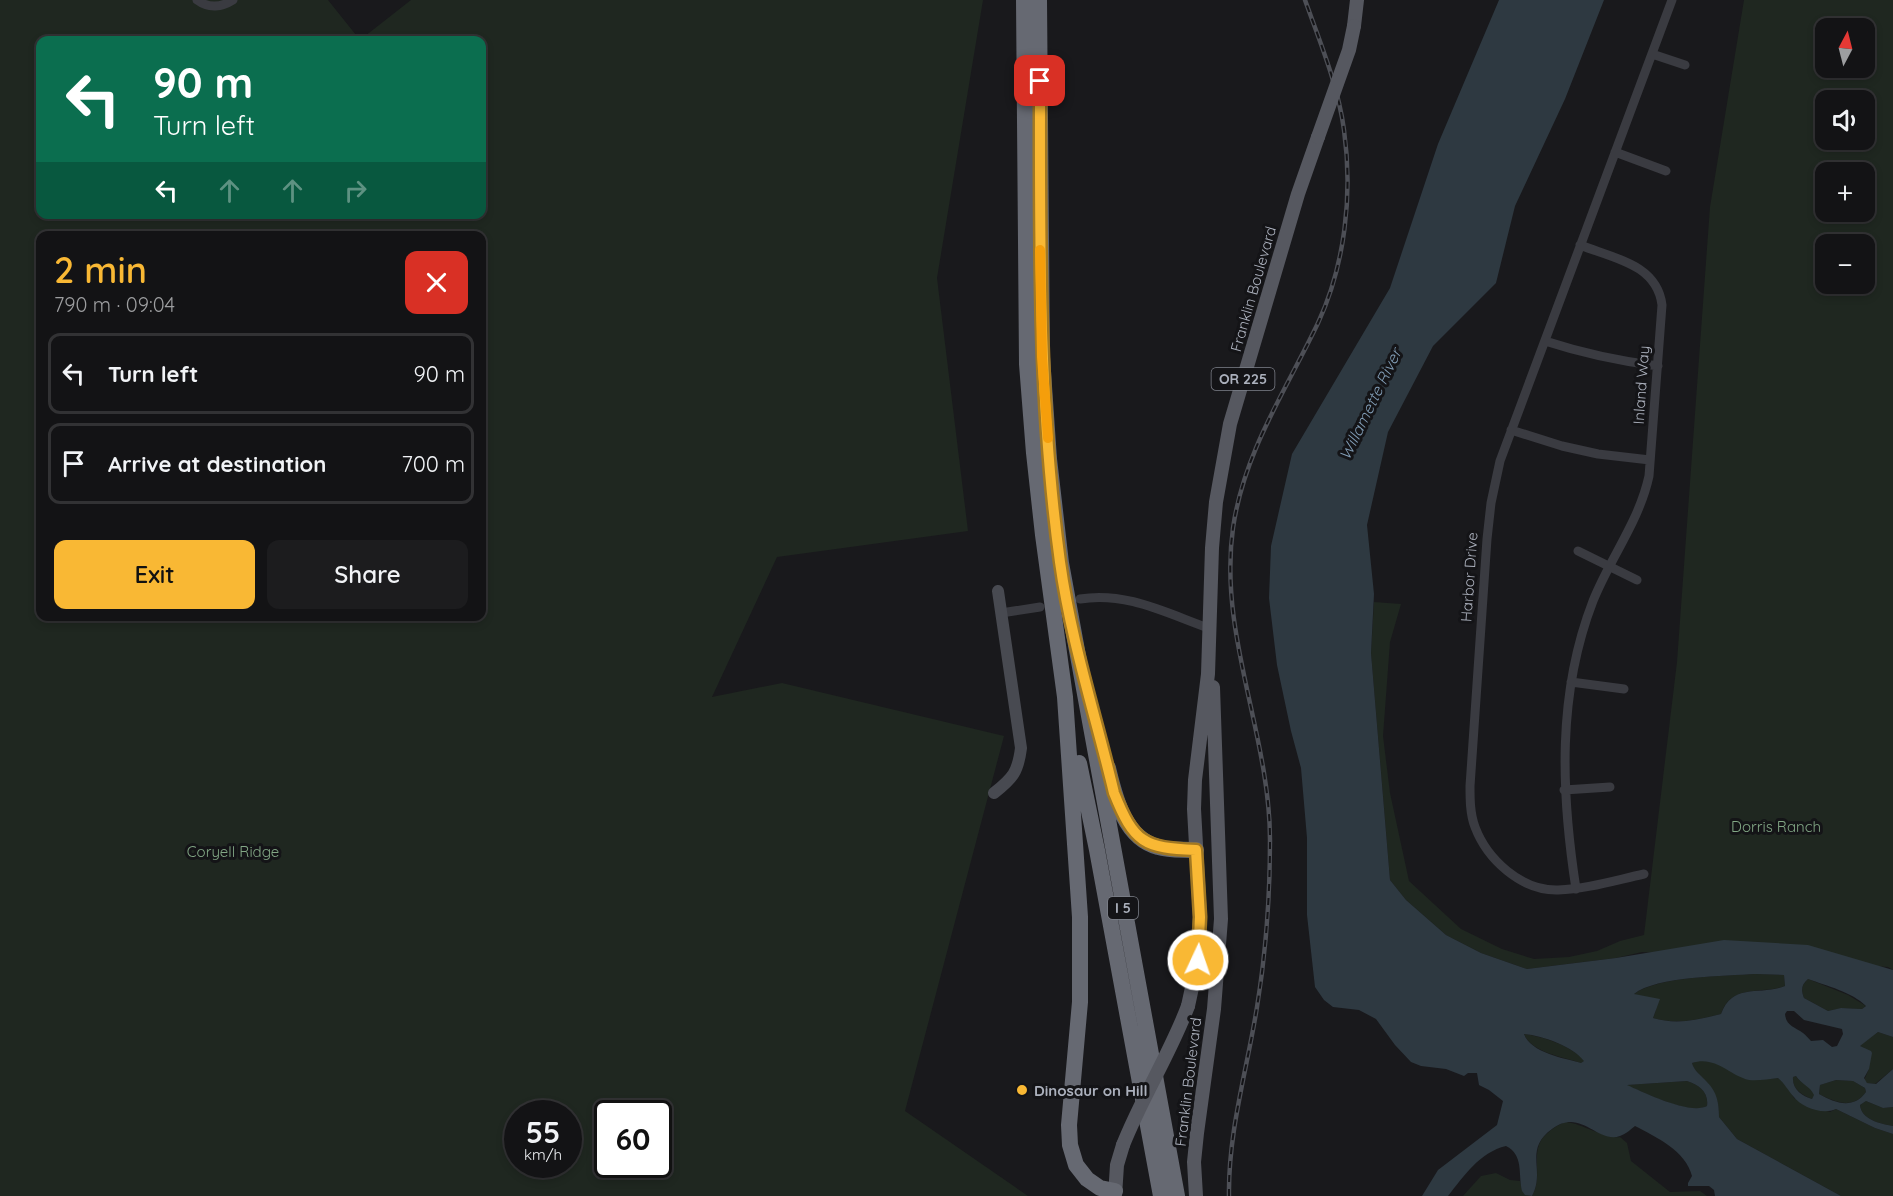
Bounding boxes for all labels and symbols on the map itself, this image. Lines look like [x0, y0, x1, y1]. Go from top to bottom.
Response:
north arrow [1815, 18, 1875, 78]
pin [1014, 55, 1065, 106]
street label: Franklin Boulevard [1226, 224, 1280, 354]
water label: Willamette River [1334, 343, 1406, 463]
street label: Inland Way [1629, 345, 1653, 425]
road number: OR 225 [1212, 368, 1274, 390]
street label: Harbor Drive [1456, 532, 1482, 622]
park label: Dorris Ranch [1731, 817, 1821, 836]
park label: Coryell Ridge [187, 842, 279, 861]
road number: I 5 [1108, 897, 1138, 919]
position arrow [1166, 928, 1230, 992]
street label: Franklin Boulevard [1171, 1016, 1205, 1148]
place label: Dinosaur on Hill [1034, 1081, 1148, 1100]
marker: Dinosaur on Hill [1015, 1083, 1029, 1097]
speed limit sign: 60 [594, 1100, 672, 1178]

